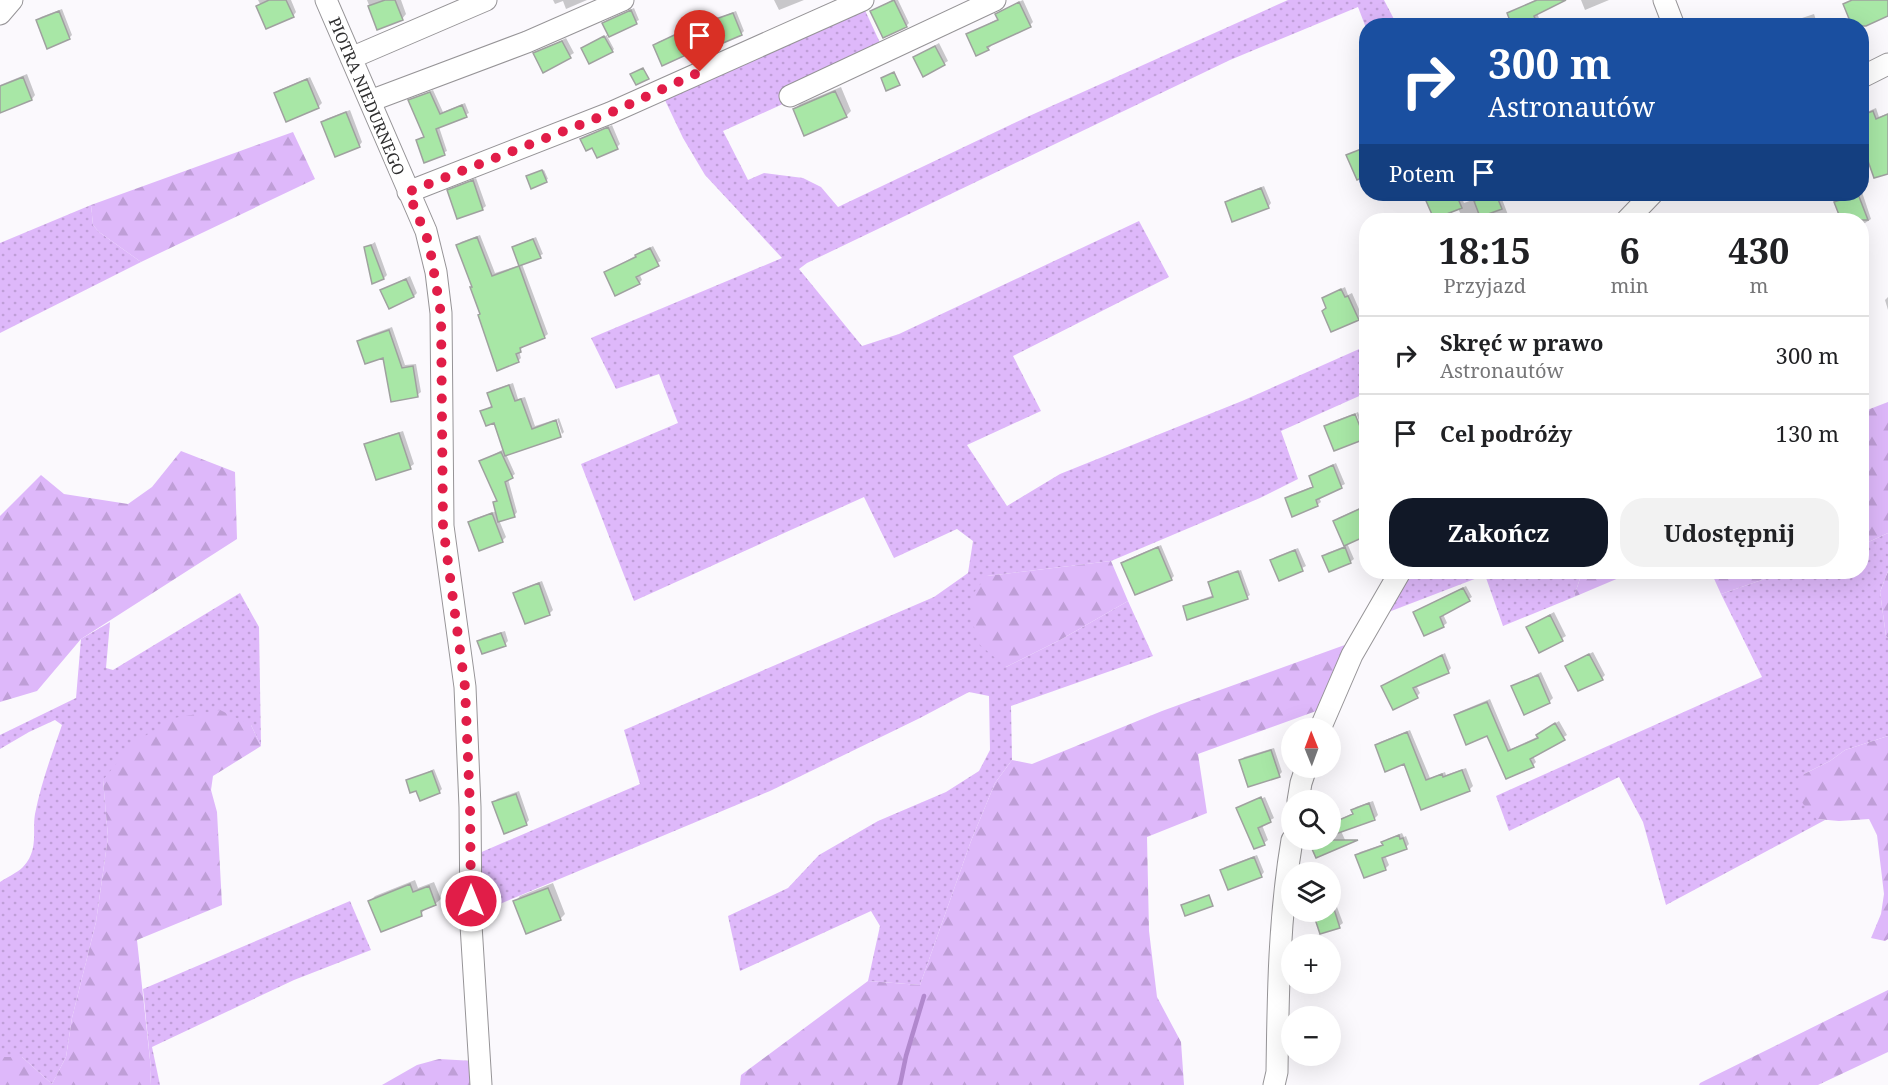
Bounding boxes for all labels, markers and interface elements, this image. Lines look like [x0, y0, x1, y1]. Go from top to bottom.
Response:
pin [674, 10, 725, 72]
street label: PIOTRA NIEDURNEGO [324, 13, 410, 179]
icon: arrive [683, 19, 716, 52]
text: 300 m [1488, 34, 1612, 91]
icon: right [1389, 42, 1467, 120]
text: Astronautów [1488, 88, 1655, 125]
icon: arrive [1467, 156, 1500, 189]
text: Potem [1389, 158, 1455, 188]
text: 18:15 [1439, 226, 1531, 275]
text: 6 [1619, 226, 1640, 275]
text: 430 [1728, 226, 1789, 275]
text: Przyjazd [1443, 272, 1526, 299]
text: min [1611, 272, 1649, 299]
text: m [1749, 272, 1768, 299]
text: Skręć w prawo [1440, 327, 1603, 357]
icon: right [1389, 339, 1422, 372]
text: 300 m [1776, 340, 1839, 370]
text: Astronautów [1440, 357, 1564, 384]
icon: arrive [1389, 417, 1422, 450]
text: Cel podróży [1440, 418, 1572, 448]
text: 130 m [1776, 418, 1839, 448]
button: Zakończ [1389, 498, 1608, 567]
button: Udostępnij [1620, 498, 1839, 567]
north arrow [1281, 718, 1341, 778]
map controls [1281, 718, 1341, 1066]
button: search [1281, 790, 1341, 850]
button: layers [1281, 862, 1341, 922]
position arrow [439, 869, 503, 933]
button: + [1281, 934, 1341, 994]
button: − [1281, 1006, 1341, 1066]

